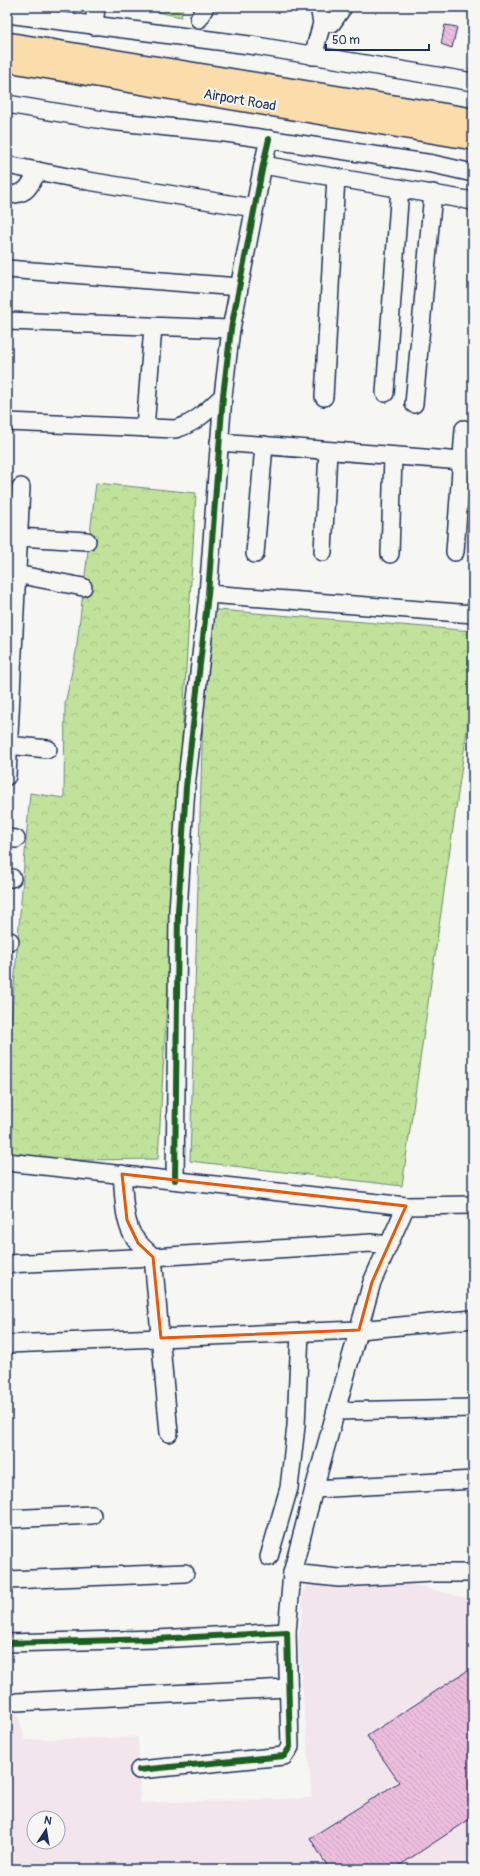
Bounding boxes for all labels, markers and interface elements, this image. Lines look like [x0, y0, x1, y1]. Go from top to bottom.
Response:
scale bar [326, 26, 429, 52]
text: 50 m [332, 33, 360, 48]
street label: Airport Road [202, 85, 278, 115]
north arrow [26, 1810, 66, 1850]
text: N [43, 1814, 54, 1828]

